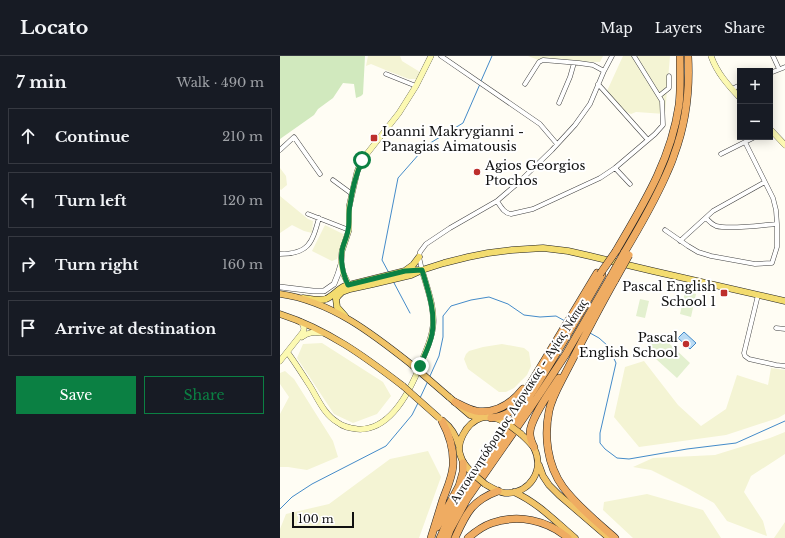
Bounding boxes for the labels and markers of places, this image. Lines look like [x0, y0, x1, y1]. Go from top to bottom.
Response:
place label: Ioanni Makrygianni - Panagias Aimatousis [382, 123, 524, 155]
marker: Ioanni Makrygianni - Panagias Aimatousis [369, 133, 379, 143]
place label: Agios Georgios Ptochos [484, 157, 586, 189]
marker: Agios Georgios Ptochos [472, 167, 482, 177]
place label: Pascal English School 1 [622, 278, 716, 310]
marker: Pascal English School 1 [719, 288, 729, 298]
place label: Pascal English School [579, 329, 678, 361]
marker: Pascal English School [681, 339, 691, 349]

